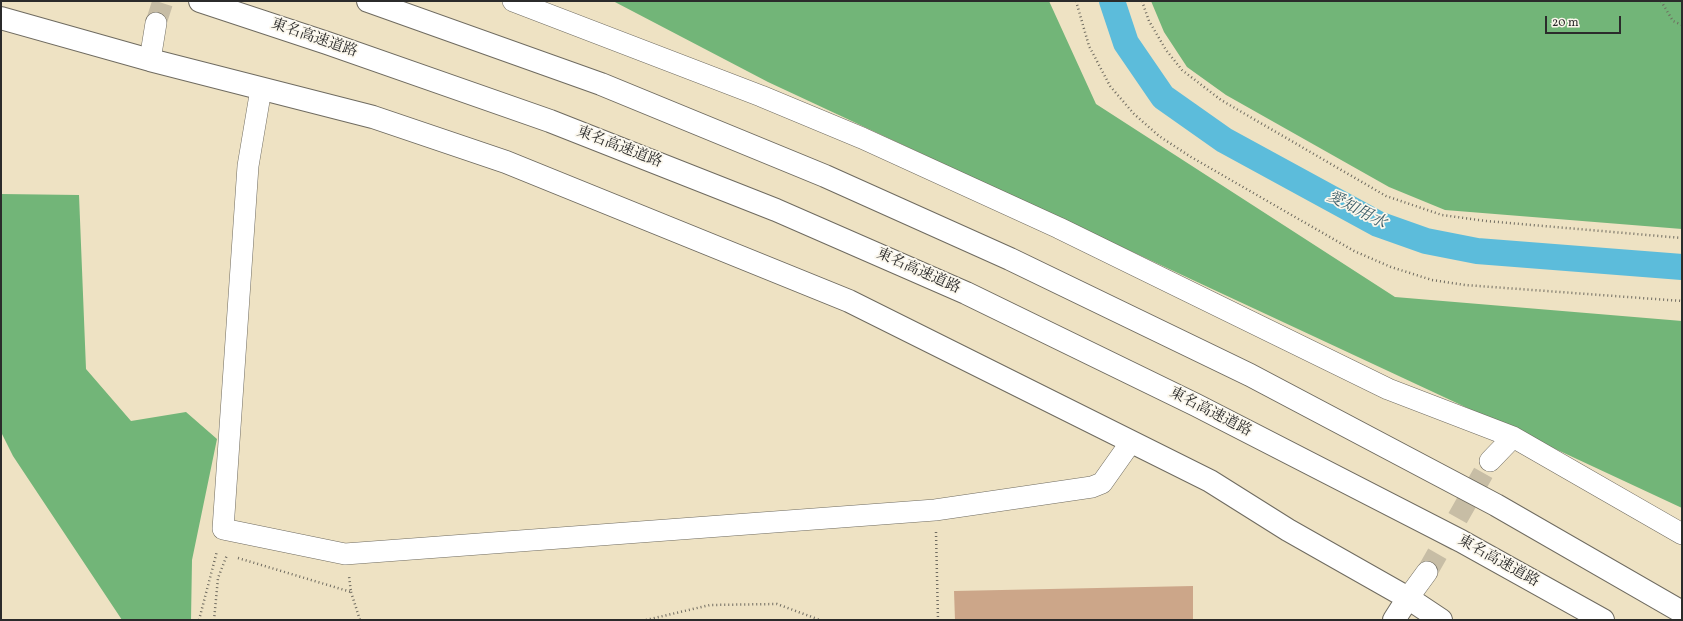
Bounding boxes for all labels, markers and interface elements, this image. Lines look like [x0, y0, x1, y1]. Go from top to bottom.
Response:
scale bar [1547, 8, 1623, 34]
text: 20 m [1552, 15, 1579, 31]
street label: 東名高速道路 [269, 16, 359, 62]
street label: 東名高速道路 [574, 123, 664, 173]
water label: 愛知用水 [1323, 188, 1389, 234]
street label: 東名高速道路 [873, 245, 963, 299]
street label: 東名高速道路 [1166, 385, 1254, 441]
street label: 東名高速道路 [1454, 532, 1542, 592]

